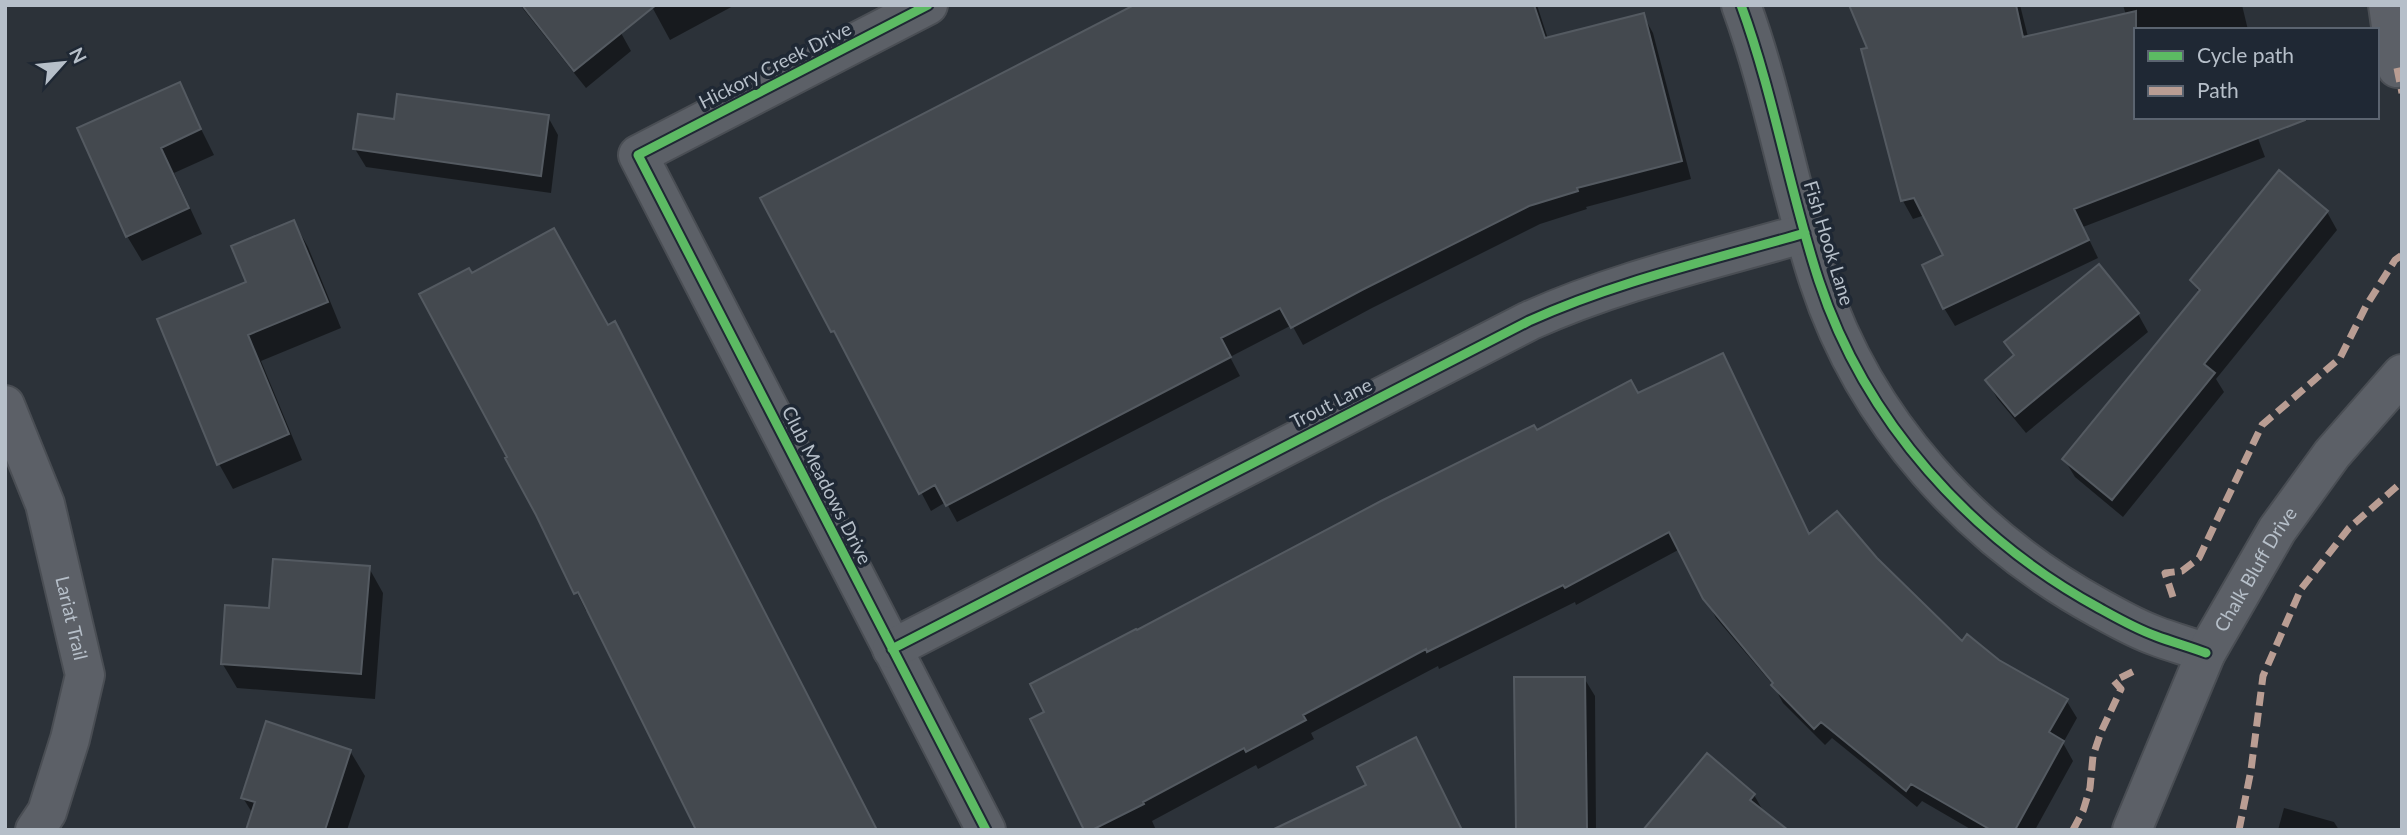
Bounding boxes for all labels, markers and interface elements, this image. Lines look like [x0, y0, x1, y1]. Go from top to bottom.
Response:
street label: Hickory Creek Drive [695, 16, 855, 113]
north arrow [28, 28, 98, 98]
legend [2134, 28, 2379, 119]
text: Cycle path [2197, 42, 2294, 67]
text: N [65, 43, 92, 67]
text: Path [2197, 77, 2239, 102]
street label: Fish Hook Lane [1800, 178, 1859, 308]
street label: Trout Lane [1286, 372, 1375, 433]
street label: Club Meadows Drive [778, 402, 877, 568]
street label: Chalk Bluff Drive [2209, 502, 2301, 636]
street label: Lariat Trail [51, 574, 93, 662]

